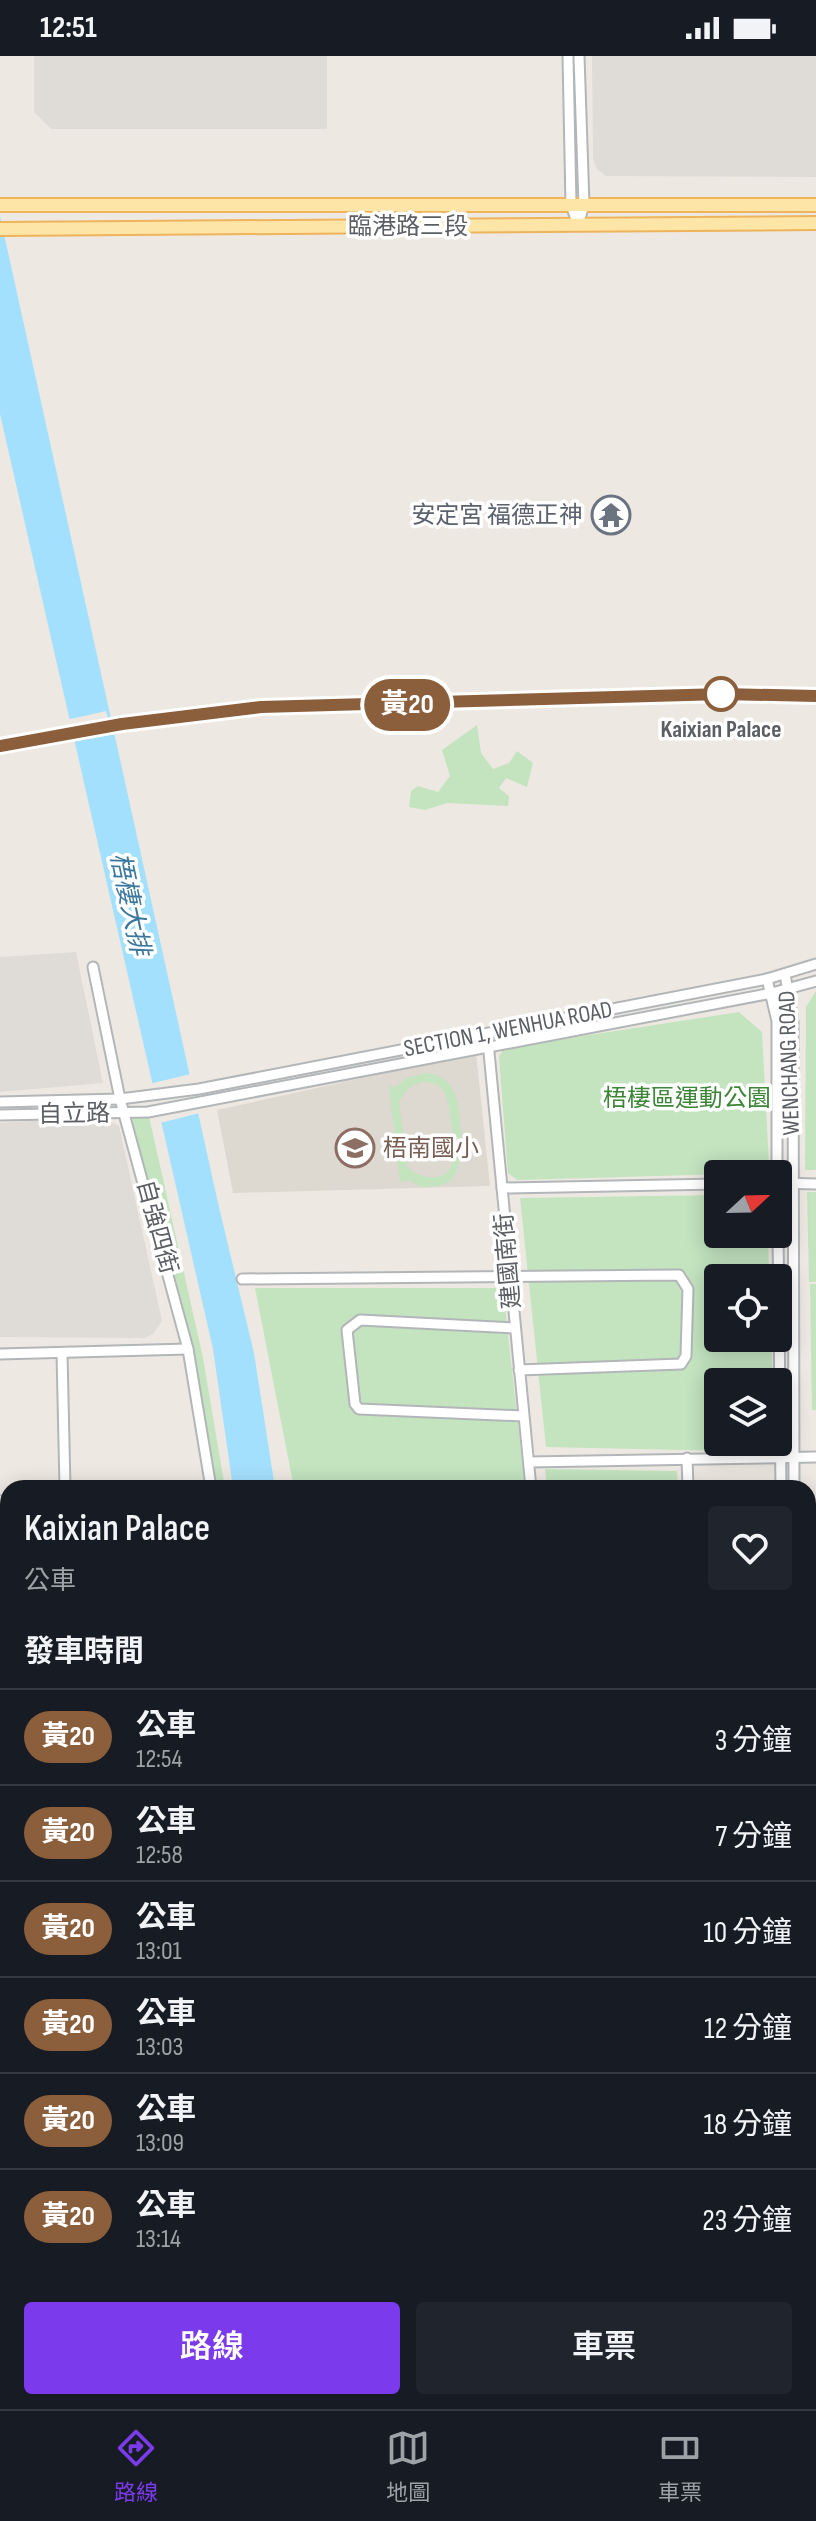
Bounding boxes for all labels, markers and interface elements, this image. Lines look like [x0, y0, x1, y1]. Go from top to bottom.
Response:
text: 12:51 [40, 10, 97, 46]
street label: 臨港路三段 [348, 212, 468, 241]
temple icon: 安定宮 福德正神 [590, 494, 632, 536]
place label: 安定宮 福德正神 [411, 501, 583, 530]
marker: Kaixian Palace [704, 677, 738, 711]
line badge: 黃20 [361, 679, 453, 731]
text: 黃20 [380, 688, 434, 721]
place label: Kaixian Palace [661, 715, 781, 744]
water label: 梧棲大排 [103, 850, 156, 961]
street label: WENCHANG ROAD [772, 990, 806, 1136]
street label: SECTION 1, WENHUA ROAD [401, 995, 615, 1063]
park label: 梧棲區運動公園 [603, 1084, 771, 1113]
street label: 自立路 [38, 1099, 110, 1129]
school or university icon: 梧南國小 [334, 1127, 376, 1169]
place label: 梧南國小 [383, 1134, 479, 1163]
north arrow [704, 1160, 792, 1248]
map controls [704, 1160, 792, 1456]
street label: 自強四街 [131, 1177, 183, 1277]
street label: 建國南街 [489, 1212, 527, 1310]
button: locate [704, 1264, 792, 1352]
button: layers [704, 1368, 792, 1456]
text: Kaixian Palace [24, 1506, 210, 1551]
button: heart [708, 1506, 792, 1590]
text: 公車 [24, 1566, 76, 1597]
text: 發車時間 [24, 1634, 144, 1670]
text: 公車 [136, 1708, 196, 1744]
text: 黃20 [41, 1720, 95, 1753]
text: 3 分鐘 [715, 1723, 792, 1759]
text: 12:54 [136, 1744, 182, 1775]
text: 公車 [136, 1804, 196, 1840]
text: 黃20 [41, 1816, 95, 1849]
text: 7 分鐘 [715, 1819, 792, 1855]
text: 12:58 [136, 1840, 183, 1871]
text: 公車 [136, 1900, 196, 1936]
text: 黃20 [41, 1912, 95, 1945]
text: 10 分鐘 [703, 1915, 792, 1951]
text: 13:01 [136, 1936, 182, 1967]
text: 公車 [136, 1996, 196, 2032]
text: 黃20 [41, 2008, 95, 2041]
text: 12 分鐘 [704, 2011, 792, 2047]
text: 13:03 [136, 2032, 183, 2063]
text: 公車 [136, 2092, 196, 2128]
text: 黃20 [41, 2104, 95, 2137]
text: 18 分鐘 [704, 2107, 792, 2143]
text: 13:09 [136, 2128, 184, 2159]
text: 公車 [136, 2188, 196, 2224]
text: 黃20 [41, 2200, 95, 2233]
text: 23 分鐘 [702, 2203, 792, 2239]
text: 13:14 [136, 2224, 181, 2255]
button: 路線 [24, 2302, 400, 2394]
button: 車票 [416, 2302, 792, 2394]
tab: 路線 [114, 2426, 158, 2507]
tab: 地圖 [386, 2426, 430, 2507]
tab: 車票 [658, 2426, 702, 2507]

